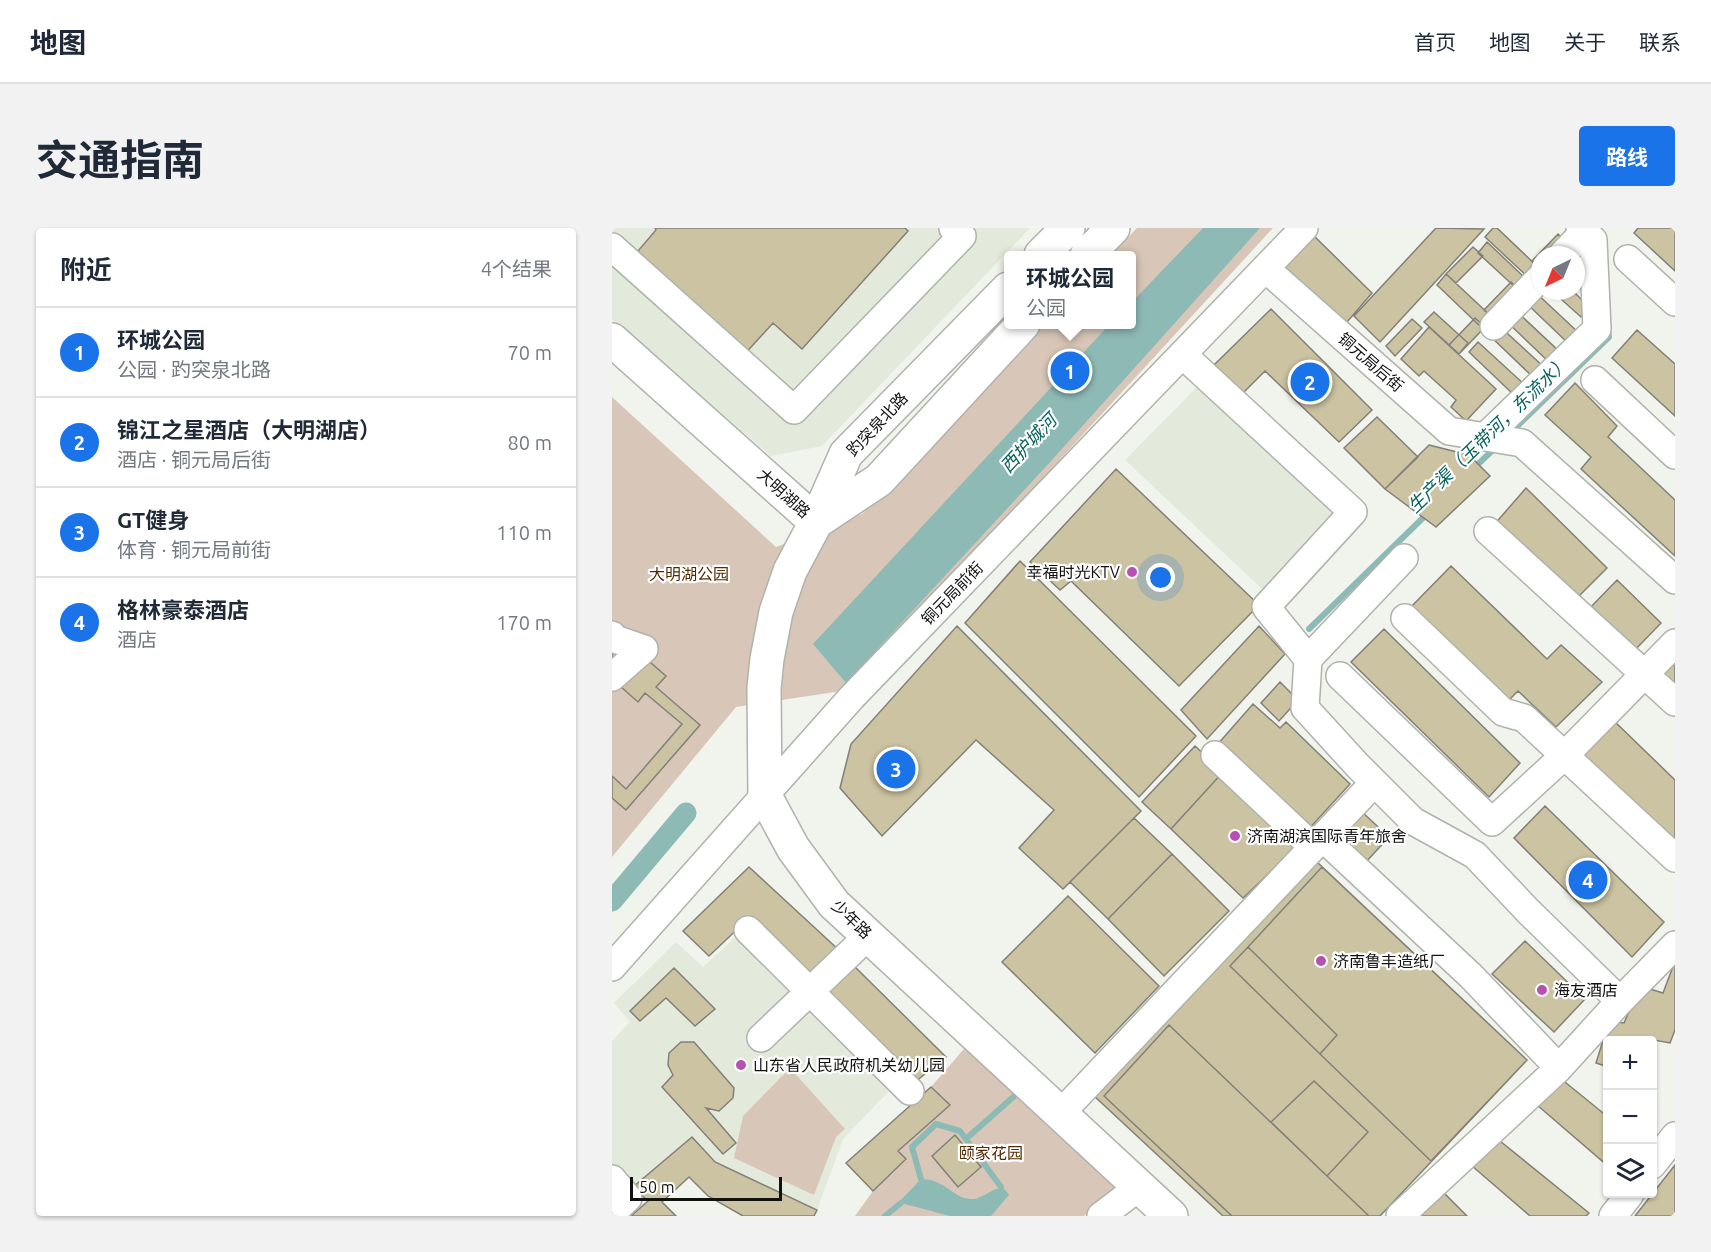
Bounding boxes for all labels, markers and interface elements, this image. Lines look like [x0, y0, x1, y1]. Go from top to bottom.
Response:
text: 地图 [30, 27, 86, 58]
text: 首页 [1414, 30, 1456, 54]
text: 地图 [1489, 30, 1531, 54]
text: 关于 [1564, 30, 1606, 54]
text: 联系 [1639, 30, 1681, 54]
button: 路线 [1579, 126, 1675, 186]
text: 交通指南 [36, 136, 204, 183]
north arrow [1531, 246, 1585, 300]
popup [1004, 251, 1136, 329]
text: 附近 [60, 255, 112, 284]
text: 4个结果 [481, 257, 552, 280]
text: 环城公园 [1026, 265, 1114, 290]
text: 公园 [1026, 296, 1066, 319]
text: 环城公园 [117, 327, 205, 352]
street label: 铜元局后街 [1335, 329, 1407, 395]
text: 1 [74, 341, 85, 364]
text: 70 m [508, 341, 552, 364]
pin: 1 [1050, 348, 1090, 394]
water label: 生产渠（玉带河，东流水） [1403, 352, 1573, 516]
text: 公园 · 趵突泉北路 [117, 358, 271, 381]
pin: 2 [1290, 360, 1330, 404]
street label: 趵突泉北路 [843, 389, 911, 459]
water label: 西护城河 [996, 408, 1062, 476]
text: 锦江之星酒店（大明湖店） [117, 417, 381, 442]
text: 2 [74, 431, 85, 454]
text: 80 m [508, 431, 552, 454]
text: 酒店 · 铜元局后街 [117, 448, 271, 471]
street label: 大明湖路 [754, 465, 814, 521]
text: GT健身 [117, 507, 189, 532]
text: 3 [74, 521, 85, 544]
text: 110 m [496, 521, 552, 544]
text: 体育 · 铜元局前街 [117, 538, 271, 561]
street label: 铜元局前街 [918, 558, 986, 628]
place label: 幸福时光KTV [1026, 563, 1120, 581]
your location [1146, 563, 1175, 592]
park label: 大明湖公园 [649, 565, 729, 583]
marker: 幸福时光KTV [1125, 565, 1139, 579]
text: 格林豪泰酒店 [117, 597, 249, 622]
text: 4 [74, 611, 85, 634]
text: 170 m [496, 611, 552, 634]
text: 酒店 [117, 628, 157, 651]
pin: 3 [876, 746, 916, 792]
place label: 济南湖滨国际青年旅舍 [1247, 827, 1407, 845]
marker: 济南湖滨国际青年旅舍 [1228, 829, 1242, 843]
pin: 4 [1568, 858, 1608, 902]
street label: 少年路 [828, 896, 876, 942]
place label: 济南鲁丰造纸厂 [1333, 952, 1445, 970]
marker: 济南鲁丰造纸厂 [1314, 954, 1328, 968]
place label: 海友酒店 [1554, 981, 1618, 999]
marker: 海友酒店 [1535, 983, 1549, 997]
map controls [1603, 1036, 1657, 1198]
button: + [1603, 1036, 1657, 1090]
place label: 山东省人民政府机关幼儿园 [753, 1056, 945, 1074]
marker: 山东省人民政府机关幼儿园 [734, 1058, 748, 1072]
button: − [1603, 1090, 1657, 1144]
park label: 颐家花园 [959, 1144, 1023, 1162]
button: layers [1603, 1144, 1657, 1198]
scale bar [630, 1174, 782, 1202]
text: 50 m [639, 1178, 675, 1196]

